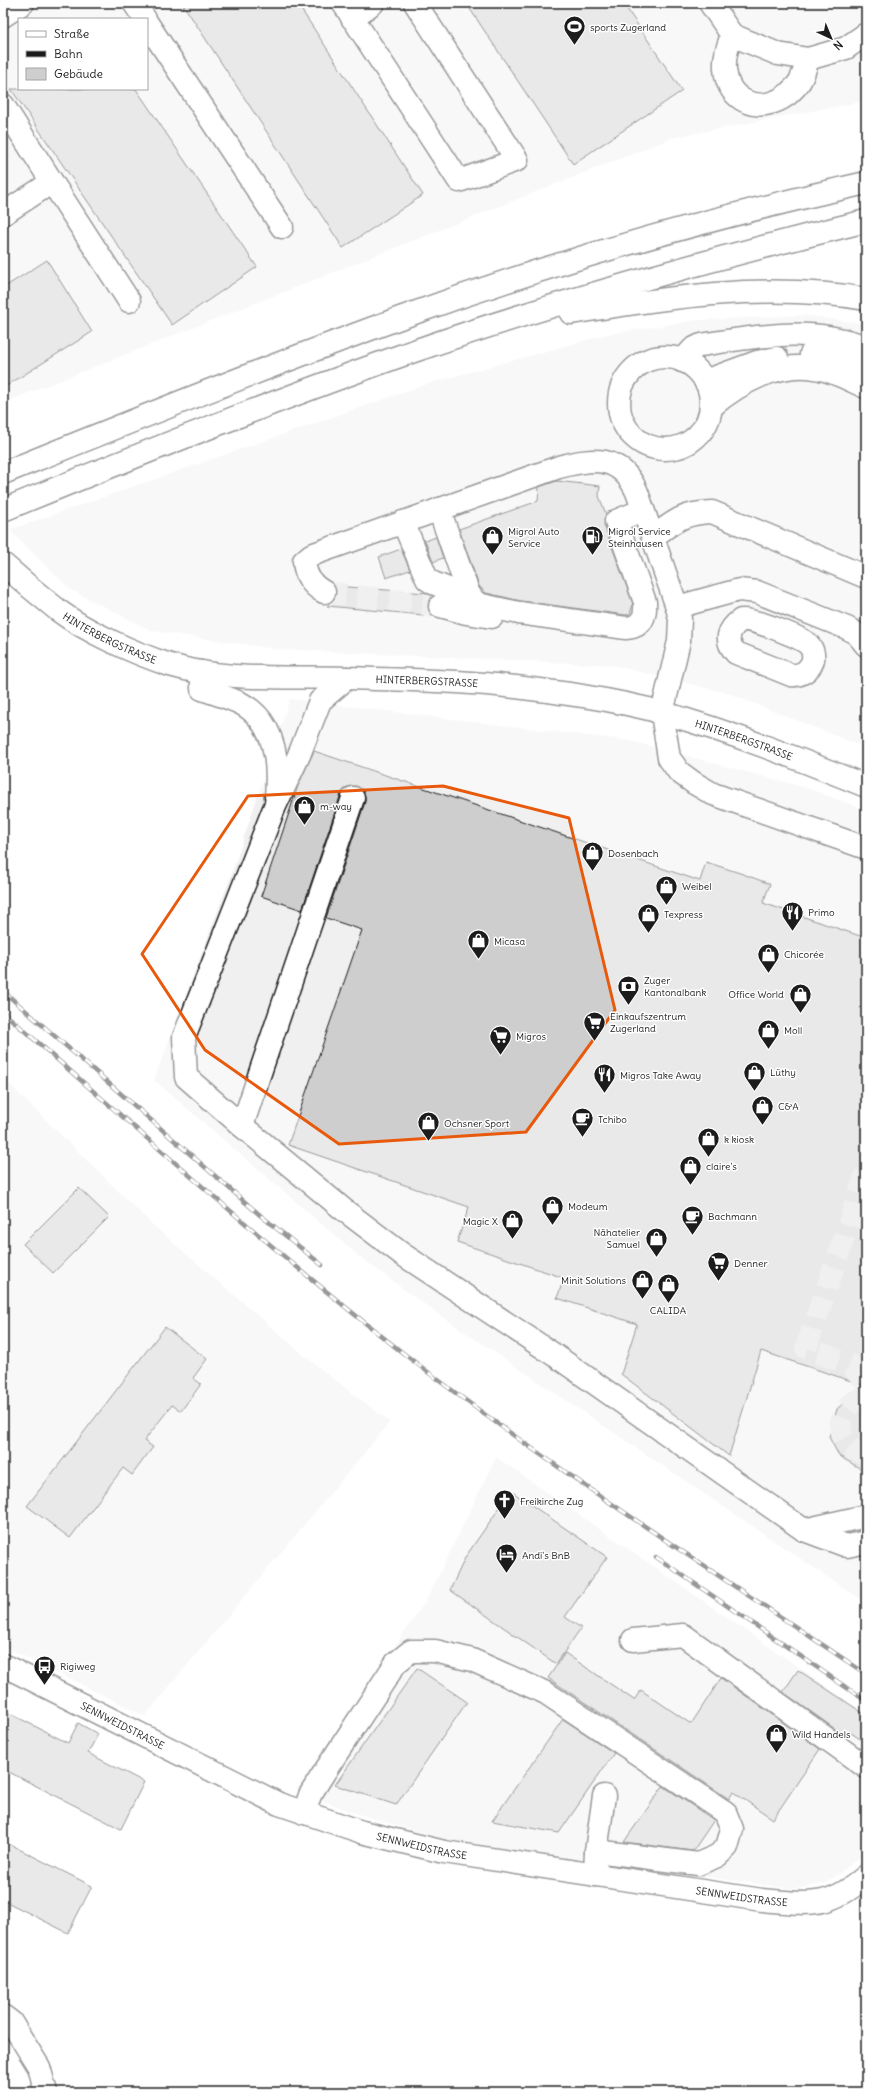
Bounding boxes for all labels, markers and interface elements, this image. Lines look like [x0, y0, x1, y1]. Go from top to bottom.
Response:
sports icon: sports Zugerland [561, 14, 587, 47]
legend [18, 18, 148, 90]
north arrow [811, 18, 851, 58]
place label: sports Zugerland [590, 21, 666, 34]
text: Straße [54, 26, 89, 41]
text: N [830, 38, 846, 53]
text: Bahn [54, 46, 83, 61]
text: Gebäude [54, 66, 103, 81]
shop icon: Migrol Auto Service [480, 524, 506, 557]
fuel station icon: Migrol Service Steinhausen [579, 524, 605, 557]
place label: Migrol Auto Service [508, 525, 560, 550]
place label: Migrol Service Steinhausen [608, 525, 671, 550]
street label: HINTERBERGSTRASSE [61, 609, 159, 666]
street label: HINTERBERGSTRASSE [375, 672, 479, 690]
street label: HINTERBERGSTRASSE [694, 716, 795, 763]
shop icon: m-way [291, 793, 317, 826]
place label: m-way [320, 800, 352, 813]
shop icon: Dosenbach [579, 840, 605, 873]
place label: Dosenbach [608, 847, 659, 860]
shop icon: Weibel [653, 873, 679, 906]
place label: Weibel [682, 880, 712, 893]
restaurant icon: Primo [779, 899, 805, 932]
shop icon: Texpress [636, 901, 662, 934]
place label: Primo [808, 906, 835, 919]
place label: Texpress [664, 908, 703, 921]
shop icon: Micasa [466, 928, 492, 961]
place label: Micasa [494, 935, 526, 948]
shop icon: Chicorée [755, 941, 781, 974]
place label: Chicorée [784, 948, 824, 961]
bank icon: Zuger Kantonalbank [615, 973, 641, 1006]
place label: Zuger Kantonalbank [644, 974, 706, 999]
shop icon: Office World [787, 981, 813, 1014]
place label: Office World [728, 988, 784, 1001]
supermarket icon: Einkaufszentrum Zugerland [582, 1009, 608, 1042]
place label: Einkaufszentrum Zugerland [610, 1010, 686, 1035]
shop icon: Moll [756, 1017, 782, 1050]
supermarket icon: Migros [487, 1023, 513, 1056]
place label: Moll [784, 1024, 802, 1037]
place label: Migros [516, 1030, 547, 1043]
shop icon: Lüthy [741, 1059, 767, 1092]
restaurant icon: Migros Take Away [591, 1062, 617, 1095]
place label: Lüthy [770, 1066, 796, 1079]
place label: Migros Take Away [620, 1069, 701, 1082]
shop icon: C&A [750, 1093, 776, 1126]
place label: C&A [778, 1100, 799, 1113]
cafe icon: Tchibo [570, 1106, 596, 1139]
shop icon: Ochsner Sport [416, 1110, 442, 1143]
place label: Tchibo [598, 1113, 627, 1126]
place label: Ochsner Sport [444, 1117, 510, 1130]
shop icon: k kiosk [696, 1126, 722, 1159]
place label: k kiosk [724, 1133, 754, 1146]
shop icon: claire's [678, 1153, 704, 1186]
place label: claire's [706, 1160, 737, 1173]
shop icon: Modeum [540, 1193, 566, 1226]
place label: Modeum [568, 1200, 608, 1213]
cafe icon: Bachmann [679, 1203, 705, 1236]
shop icon: Magic X [500, 1208, 526, 1241]
place label: Bachmann [708, 1210, 757, 1223]
place label: Magic X [463, 1215, 499, 1228]
shop icon: Nähatelier Samuel [643, 1225, 669, 1258]
place label: Nähatelier Samuel [593, 1226, 640, 1251]
supermarket icon: Denner [706, 1250, 732, 1283]
place label: Denner [734, 1257, 768, 1270]
shop icon: Minit Solutions [629, 1267, 655, 1300]
shop icon: CALIDA [655, 1271, 681, 1304]
place label: Minit Solutions [561, 1274, 626, 1287]
place label: CALIDA [650, 1304, 687, 1317]
church icon: Freikirche Zug [492, 1488, 518, 1521]
place label: Freikirche Zug [520, 1495, 583, 1508]
hotel icon: Andi's BnB [494, 1542, 520, 1575]
place label: Andi's BnB [522, 1549, 571, 1562]
bus stop icon: Rigiweg [31, 1653, 57, 1686]
place label: Rigiweg [60, 1660, 95, 1673]
street label: SENNWEIDSTRASSE [79, 1699, 167, 1752]
shop icon: Wild Handels [763, 1721, 789, 1754]
place label: Wild Handels [792, 1728, 851, 1741]
street label: SENNWEIDSTRASSE [375, 1829, 468, 1862]
street label: SENNWEIDSTRASSE [695, 1884, 788, 1909]

